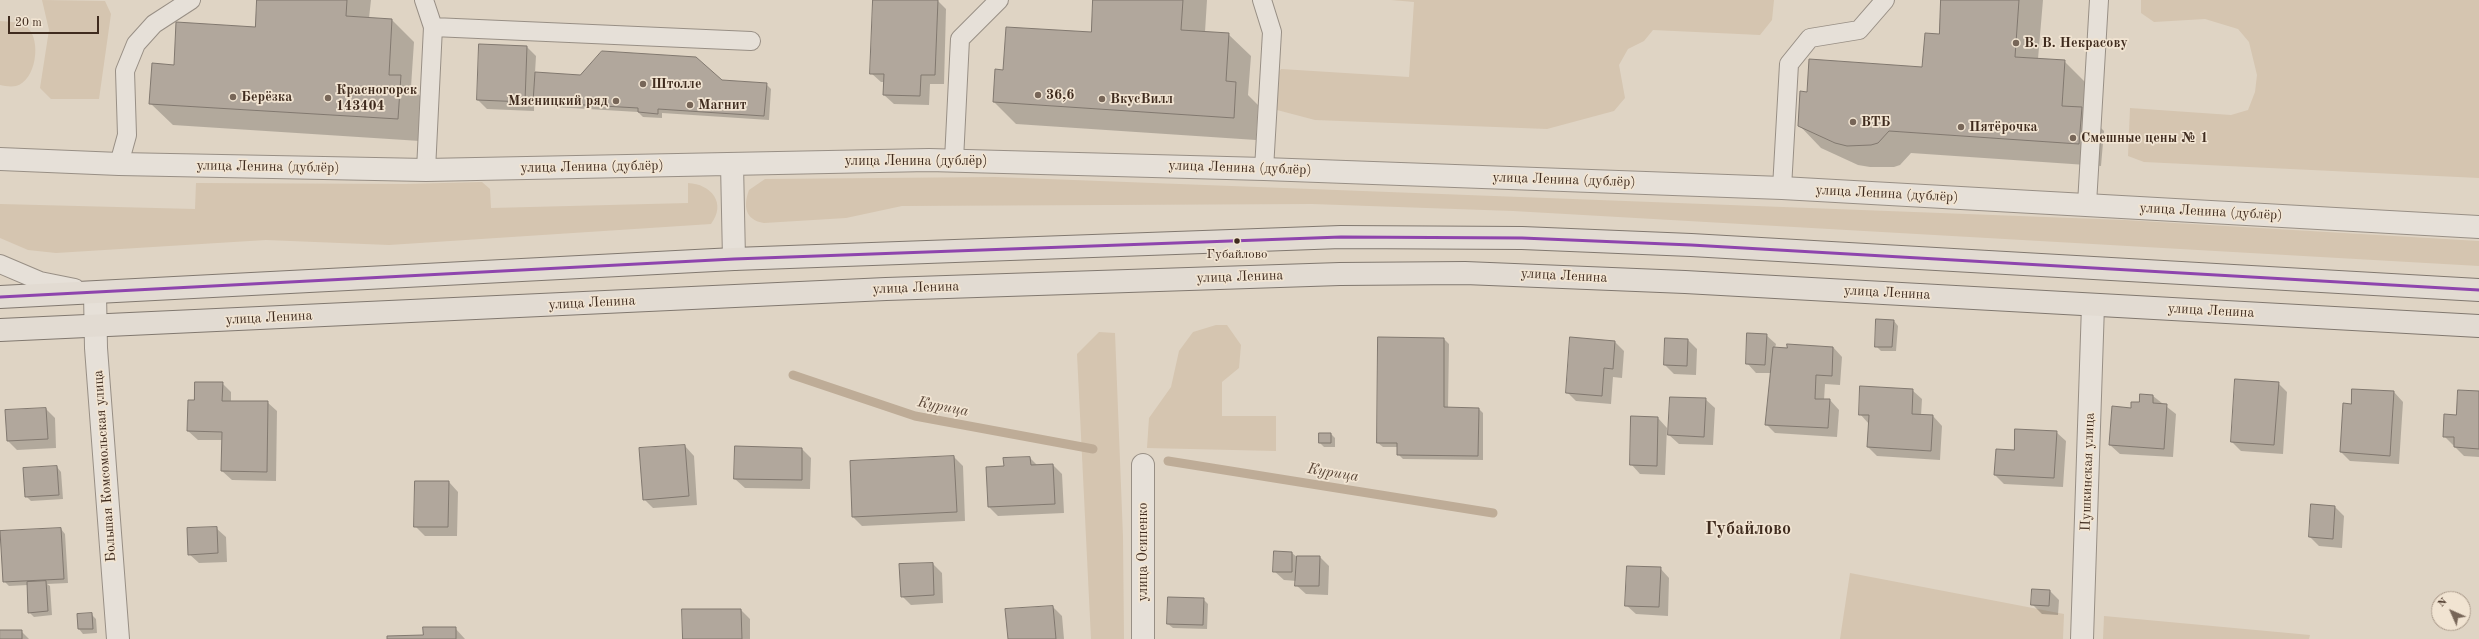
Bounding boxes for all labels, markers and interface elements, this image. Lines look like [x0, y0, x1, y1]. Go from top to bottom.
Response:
scale bar [10, 8, 101, 34]
text: 20 m [15, 17, 42, 29]
place label: В. В. Некрасову [2024, 35, 2128, 51]
marker: В. В. Некрасову [2011, 38, 2021, 48]
place label: Штолле [651, 76, 702, 92]
marker: Штолле [638, 79, 648, 89]
place label: Красногорск 143404 [336, 82, 417, 114]
place label: 36,6 [1046, 87, 1074, 103]
place label: Берёзка [241, 89, 292, 105]
marker: 36,6 [1033, 90, 1043, 100]
place label: ВкусВилл [1110, 91, 1173, 107]
marker: Берёзка [228, 92, 238, 102]
marker: Красногорск 143404 [323, 93, 333, 103]
place label: Мясницкий ряд [508, 93, 608, 109]
marker: ВкусВилл [1097, 94, 1107, 104]
marker: Мясницкий ряд [611, 96, 621, 106]
place label: Магнит [698, 97, 746, 113]
marker: Магнит [685, 100, 695, 110]
place label: ВТБ [1861, 114, 1890, 130]
marker: ВТБ [1848, 117, 1858, 127]
place label: Пятёрочка [1969, 119, 2038, 135]
marker: Пятёрочка [1956, 122, 1966, 132]
place label: Смешные цены № 1 [2081, 130, 2208, 146]
marker: Смешные цены № 1 [2068, 133, 2078, 143]
street label: улица Ленина (дублёр) [844, 153, 988, 169]
street label: улица Ленина (дублёр) [196, 157, 340, 177]
street label: улица Ленина (дублёр) [520, 157, 664, 177]
street label: улица Ленина (дублёр) [1168, 157, 1312, 179]
street label: улица Ленина (дублёр) [1492, 169, 1636, 191]
street label: улица Ленина (дублёр) [1815, 182, 1959, 206]
street label: улица Ленина (дублёр) [2139, 200, 2283, 224]
marker: Губайлово [1232, 236, 1242, 246]
place label: Губайлово [1207, 247, 1267, 263]
street label: улица Ленина [1520, 265, 1608, 287]
street label: улица Ленина [1196, 267, 1284, 287]
street label: улица Ленина [872, 278, 960, 298]
street label: улица Ленина [1843, 282, 1931, 304]
street label: улица Ленина [548, 292, 636, 314]
street label: улица Ленина [2167, 300, 2255, 322]
street label: улица Ленина [225, 307, 313, 329]
street label: Большая Комсомольская улица [90, 369, 120, 563]
water label: Курица [916, 393, 970, 421]
street label: Пушкинская улица [2078, 413, 2098, 531]
water label: Курица [1306, 460, 1360, 486]
street label: улица Осипенко [1135, 503, 1151, 601]
district label: Губайлово [1705, 518, 1791, 540]
north arrow [2431, 591, 2471, 631]
text: N [2436, 596, 2450, 610]

